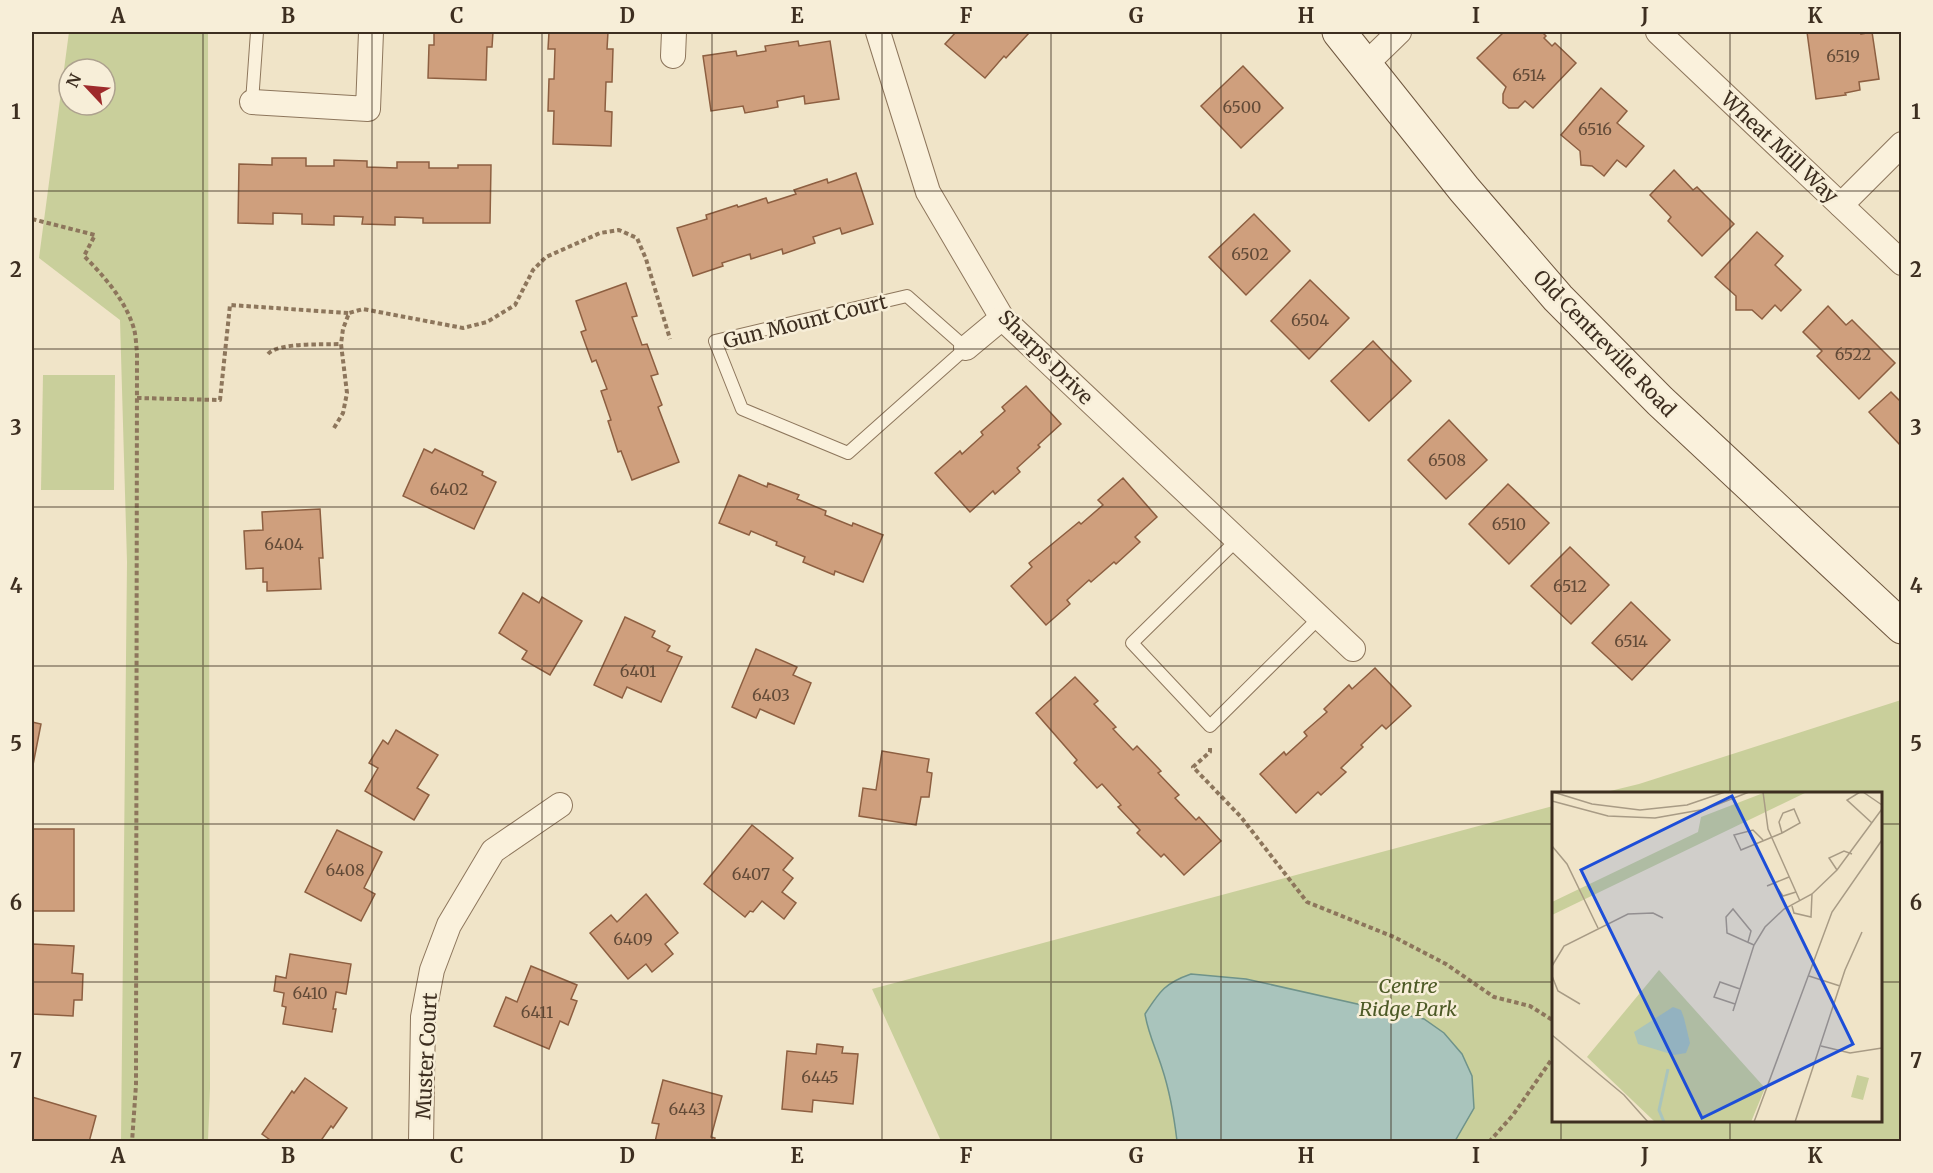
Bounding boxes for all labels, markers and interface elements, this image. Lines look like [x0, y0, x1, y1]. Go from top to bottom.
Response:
text: A [110, 3, 126, 28]
text: B [281, 3, 295, 28]
text: C [450, 3, 464, 28]
text: D [619, 3, 635, 28]
text: E [790, 3, 804, 28]
text: F [960, 3, 973, 28]
text: G [1129, 3, 1144, 28]
text: H [1298, 3, 1314, 28]
text: I [1472, 3, 1480, 28]
text: J [1640, 3, 1649, 28]
text: K [1808, 3, 1823, 28]
house number: 6519 [1826, 46, 1860, 66]
north arrow [57, 57, 117, 117]
house number: 6514 [1512, 65, 1546, 85]
text: N [62, 70, 85, 90]
street label: Wheat Mill Way [1715, 86, 1844, 208]
house number: 6500 [1223, 97, 1261, 117]
text: 1 [11, 99, 21, 124]
text: 1 [1911, 99, 1921, 124]
house number: 6516 [1578, 119, 1612, 139]
house number: 6502 [1231, 244, 1269, 264]
text: 2 [10, 257, 22, 282]
text: 2 [1910, 257, 1922, 282]
street label: Old Centreville Road [1529, 264, 1681, 422]
street label: Gun Mount Court [721, 289, 890, 353]
street label: Sharps Drive [993, 304, 1099, 410]
house number: 6504 [1291, 310, 1329, 330]
house number: 6522 [1835, 344, 1871, 364]
text: 3 [10, 415, 22, 440]
text: 3 [1910, 415, 1922, 440]
house number: 6508 [1428, 450, 1466, 470]
house number: 6402 [430, 479, 468, 499]
house number: 6510 [1492, 514, 1526, 534]
house number: 6404 [264, 534, 304, 554]
text: 4 [10, 573, 23, 598]
text: 4 [1910, 573, 1923, 598]
house number: 6512 [1553, 576, 1587, 596]
house number: 6514 [1614, 631, 1648, 651]
house number: 6401 [620, 661, 656, 681]
house number: 6403 [752, 685, 790, 705]
text: 5 [10, 731, 22, 756]
text: 5 [1910, 731, 1922, 756]
inset map [1552, 792, 1882, 1122]
house number: 6408 [325, 860, 365, 880]
house number: 6407 [732, 864, 770, 884]
text: 6 [10, 890, 22, 915]
text: 6 [1910, 890, 1922, 915]
house number: 6409 [613, 929, 653, 949]
park label: Centre Ridge Park [1359, 973, 1457, 1021]
house number: 6410 [292, 983, 328, 1003]
street label: Muster Court [410, 992, 442, 1120]
house number: 6411 [521, 1002, 553, 1022]
text: 7 [10, 1048, 22, 1073]
text: 7 [1910, 1048, 1922, 1073]
house number: 6445 [801, 1067, 839, 1087]
house number: 6443 [668, 1099, 706, 1119]
text: A [110, 1143, 126, 1168]
text: B [281, 1143, 295, 1168]
text: C [450, 1143, 464, 1168]
text: D [619, 1143, 635, 1168]
text: E [790, 1143, 804, 1168]
text: F [960, 1143, 973, 1168]
text: G [1129, 1143, 1144, 1168]
text: H [1298, 1143, 1314, 1168]
text: I [1472, 1143, 1480, 1168]
text: J [1640, 1143, 1649, 1168]
text: K [1808, 1143, 1823, 1168]

